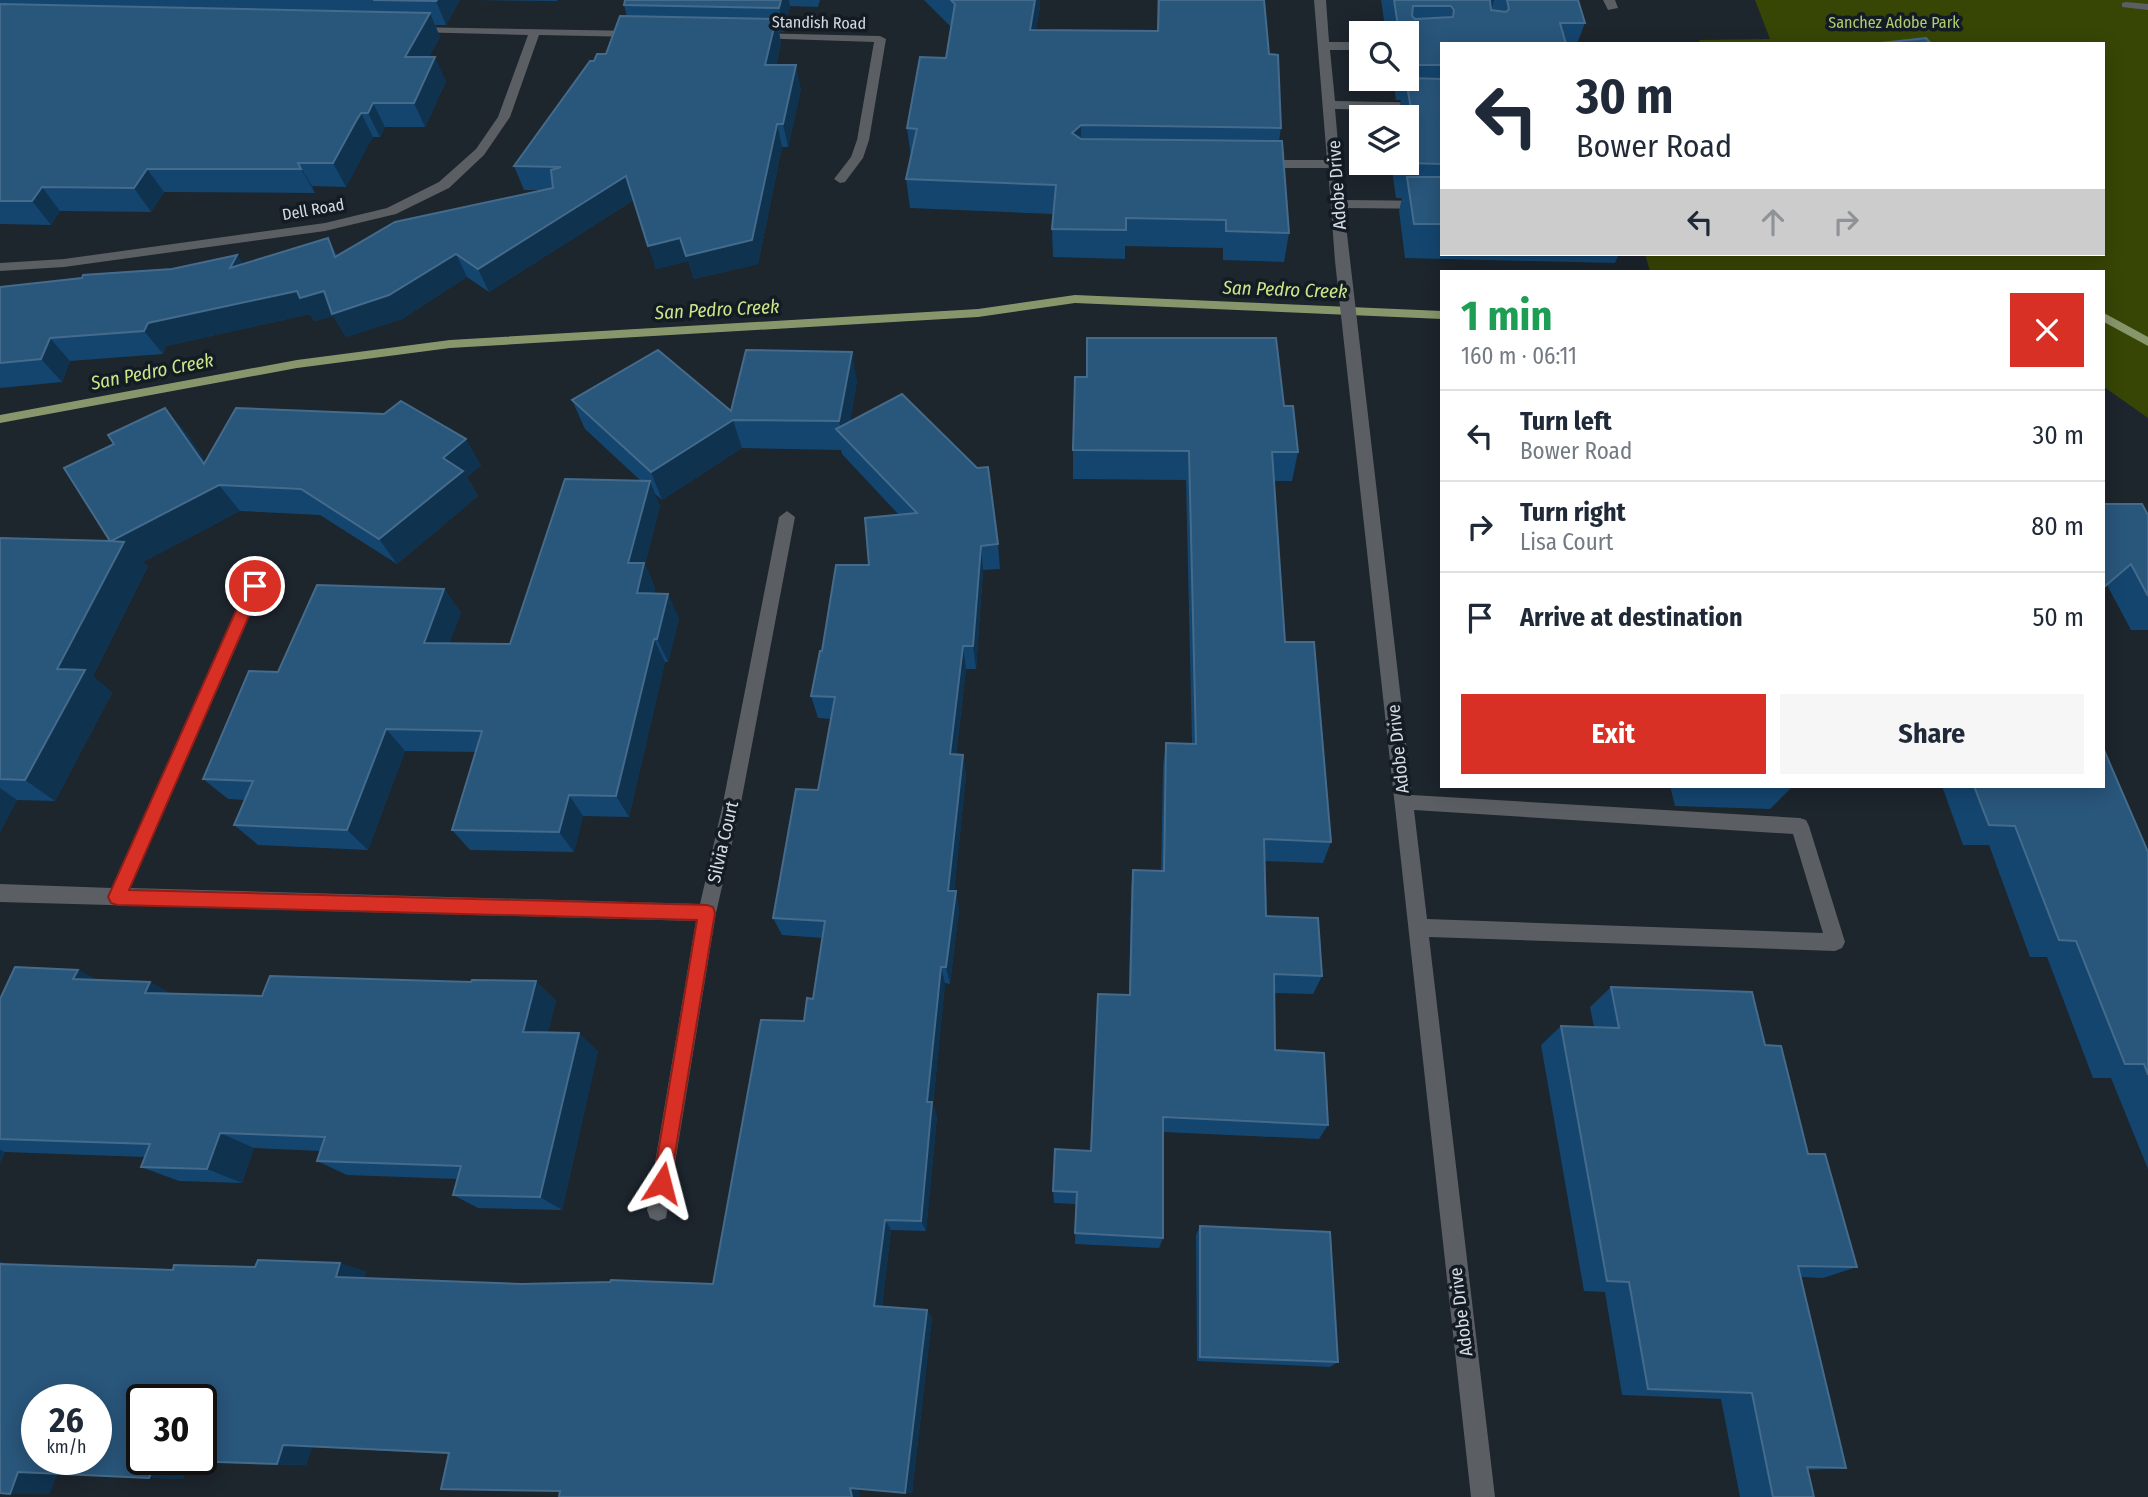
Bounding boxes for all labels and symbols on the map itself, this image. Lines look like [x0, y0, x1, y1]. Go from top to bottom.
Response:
street label: Standish Road [772, 12, 866, 33]
park label: Sanchez Adobe Park [1828, 13, 1960, 32]
street label: Adobe Drive [1323, 140, 1351, 230]
street label: Dell Road [281, 195, 346, 224]
water label: San Pedro Creek [1221, 276, 1348, 303]
water label: San Pedro Creek [653, 295, 780, 324]
water label: San Pedro Creek [88, 348, 215, 395]
pin [225, 556, 285, 616]
street label: Adobe Drive [1382, 703, 1414, 795]
street label: Silvia Court [703, 799, 743, 885]
position arrow [625, 1146, 699, 1220]
street label: Adobe Drive [1445, 1266, 1477, 1358]
speed limit sign: 30 [126, 1384, 217, 1475]

